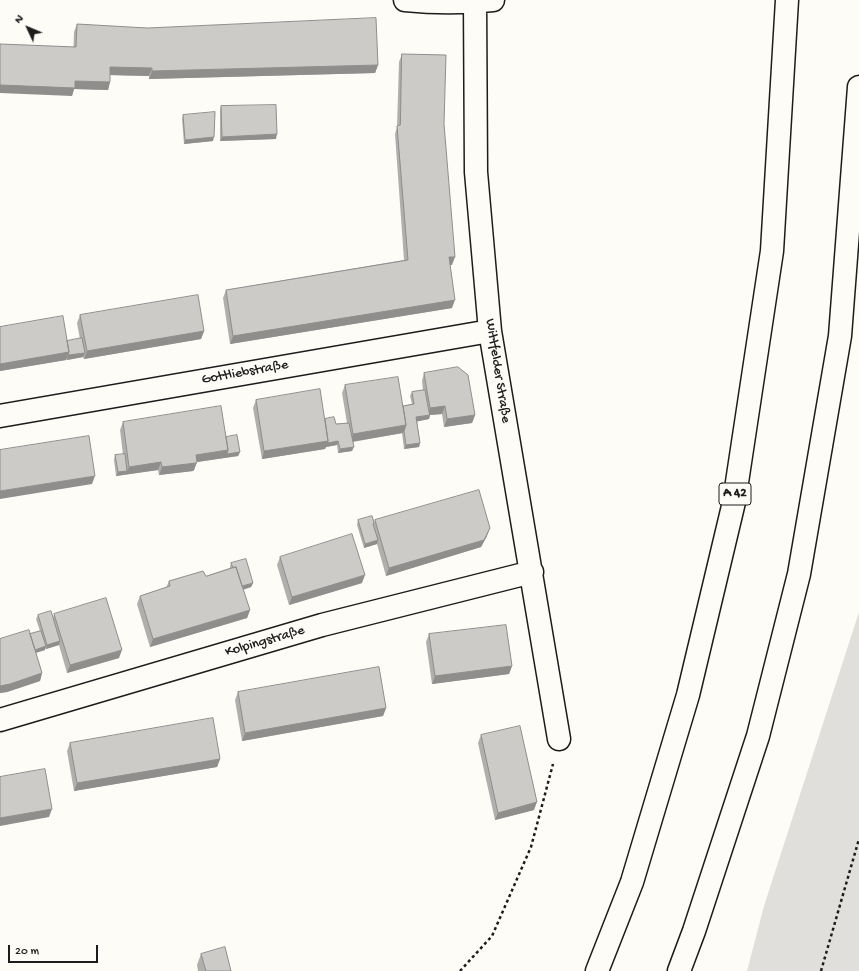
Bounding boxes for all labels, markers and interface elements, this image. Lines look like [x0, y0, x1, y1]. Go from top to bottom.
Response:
north arrow [8, 8, 48, 48]
text: N [13, 13, 26, 26]
street label: Wittfelder Straße [480, 318, 514, 424]
street label: Gottliebstraße [200, 357, 290, 389]
road number: A 42 [719, 483, 751, 505]
street label: Kolpingstraße [223, 623, 307, 661]
scale bar [10, 937, 100, 963]
text: 20 m [15, 945, 39, 959]

